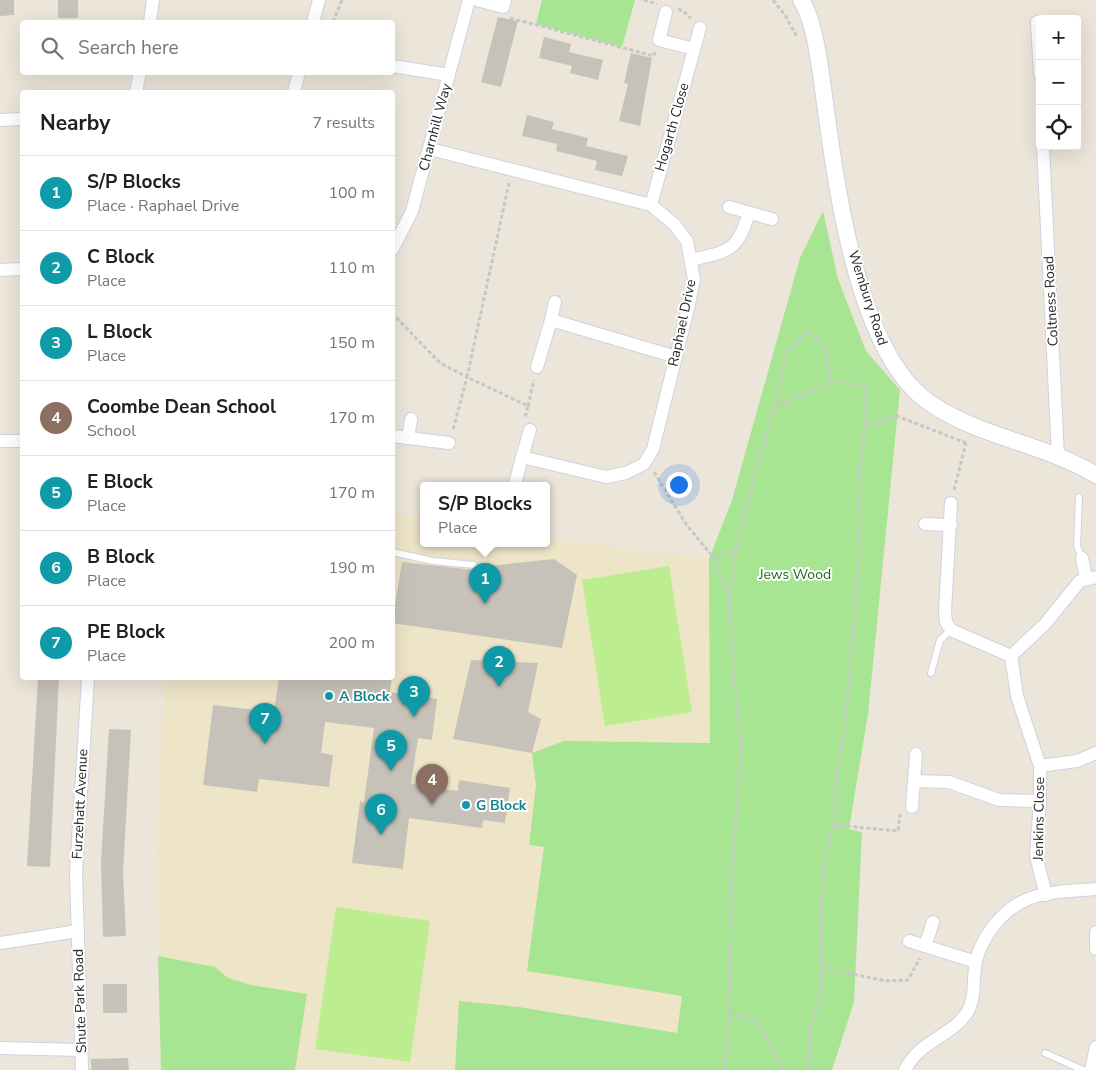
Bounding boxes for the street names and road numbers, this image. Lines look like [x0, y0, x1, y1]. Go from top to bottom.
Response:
street label: Charnhill Way [414, 80, 456, 173]
street label: Hogarth Close [650, 80, 694, 174]
street label: Wembury Road [844, 248, 892, 348]
street label: Coltness Road [1039, 255, 1063, 347]
street label: Raphael Drive [663, 278, 701, 368]
street label: Furzehatt Avenue [68, 748, 92, 860]
street label: Jenkins Close [1029, 777, 1049, 862]
street label: Shute Park Road [69, 948, 91, 1054]

